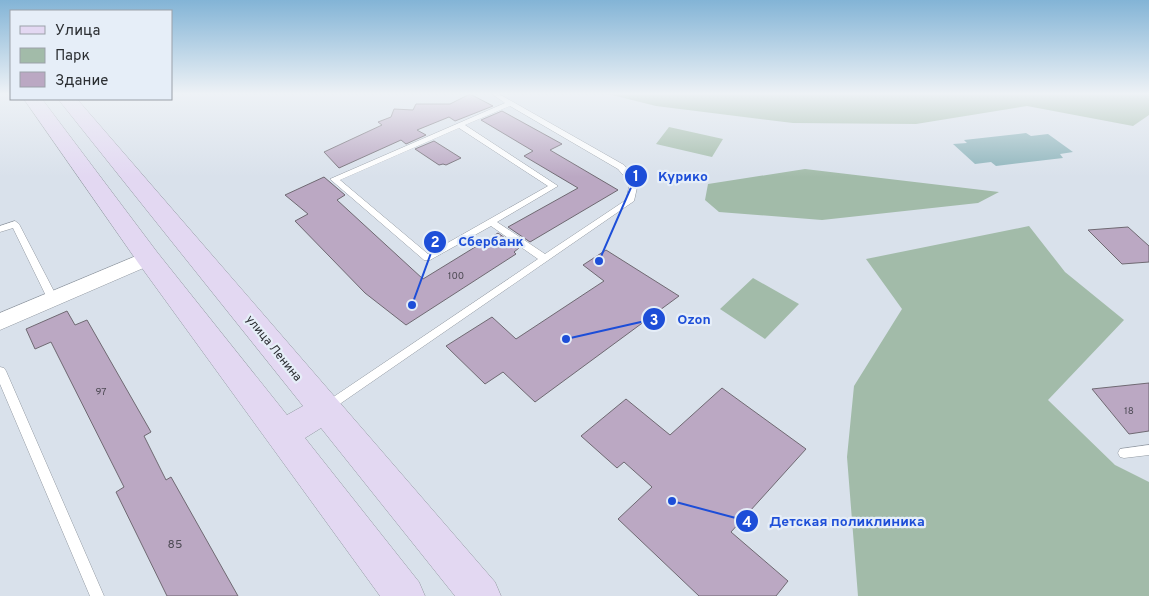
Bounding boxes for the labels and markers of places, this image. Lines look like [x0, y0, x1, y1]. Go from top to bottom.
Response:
callout: Курико [623, 161, 718, 190]
callout: Сбербанк [423, 227, 534, 256]
callout: Ozon [642, 305, 720, 334]
callout: Детская поликлиника [735, 507, 935, 536]

